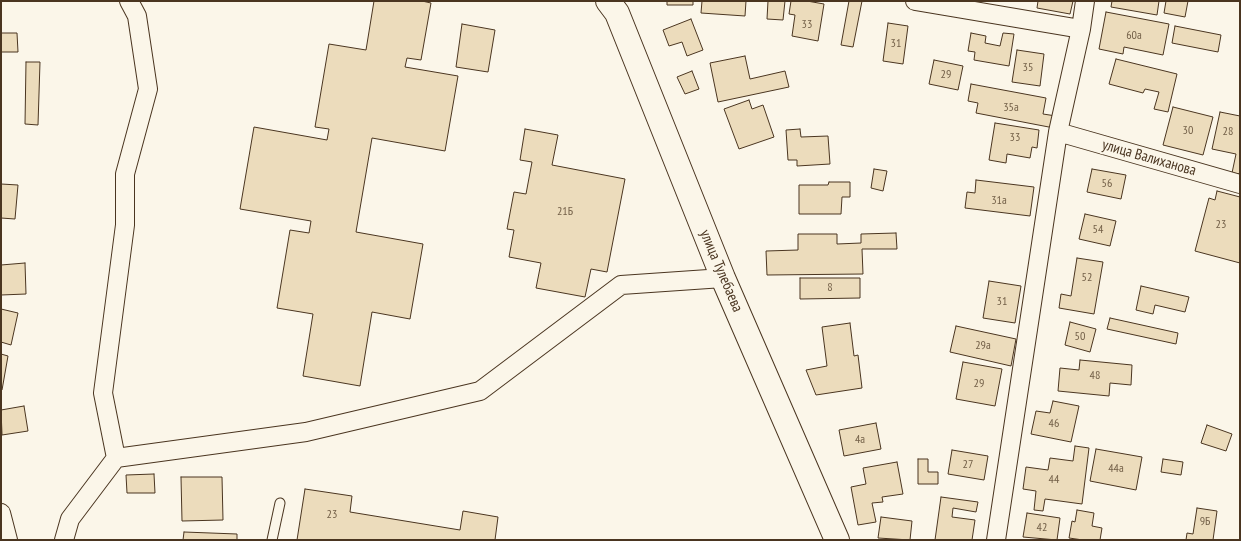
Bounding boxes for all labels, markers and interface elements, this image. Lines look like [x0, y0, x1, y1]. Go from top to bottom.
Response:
house number: 33 [802, 18, 812, 32]
house number: 60а [1126, 29, 1142, 43]
house number: 31 [891, 37, 901, 51]
house number: 35 [1023, 61, 1033, 75]
house number: 29 [941, 68, 951, 82]
house number: 35а [1003, 101, 1019, 115]
house number: 30 [1183, 124, 1193, 138]
house number: 28 [1223, 125, 1233, 139]
house number: 33 [1010, 131, 1020, 145]
street label: улица Валиханова [1100, 136, 1198, 180]
house number: 56 [1102, 177, 1112, 191]
house number: 31а [991, 194, 1007, 208]
house number: 21Б [557, 205, 573, 219]
house number: 23 [1216, 218, 1226, 232]
house number: 54 [1093, 223, 1103, 237]
street label: улица Тулебаева [696, 227, 746, 315]
house number: 52 [1082, 271, 1092, 285]
house number: 8 [827, 281, 833, 295]
house number: 31 [997, 295, 1007, 309]
house number: 50 [1075, 330, 1085, 344]
house number: 29а [975, 339, 991, 353]
house number: 48 [1090, 369, 1100, 383]
house number: 29 [974, 377, 984, 391]
house number: 46 [1049, 417, 1059, 431]
house number: 4а [855, 433, 865, 447]
house number: 27 [963, 458, 973, 472]
house number: 44а [1108, 462, 1124, 476]
house number: 44 [1049, 473, 1059, 487]
house number: 23 [327, 508, 337, 522]
house number: 9Б [1200, 515, 1210, 529]
house number: 42 [1037, 521, 1047, 535]

